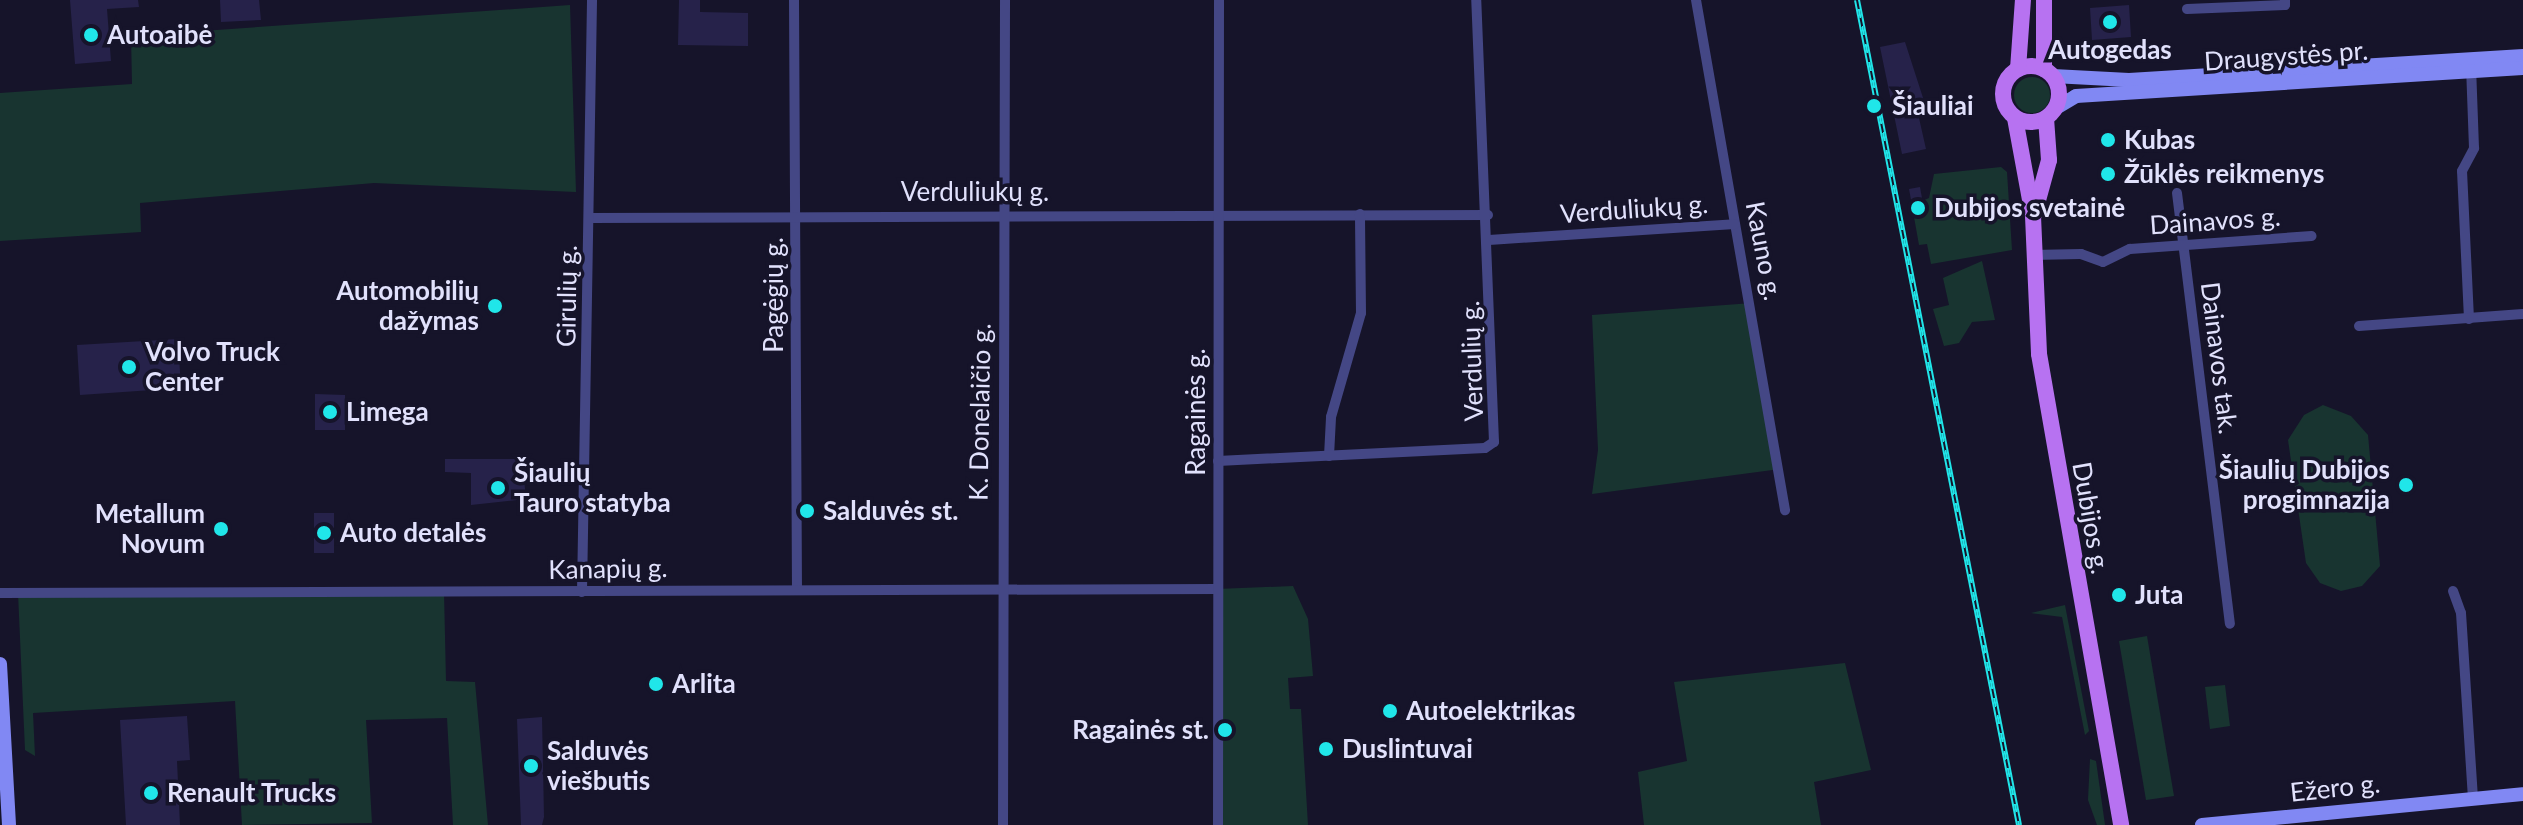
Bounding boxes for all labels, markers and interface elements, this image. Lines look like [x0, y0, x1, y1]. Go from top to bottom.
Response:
marker: Autogedas [2101, 13, 2119, 31]
place label: Autoaibė [107, 19, 212, 51]
marker: Autoaibė [82, 26, 100, 44]
place label: Autogedas [2048, 34, 2172, 66]
street label: Draugystės pr. [2203, 35, 2369, 77]
place label: Šiauliai [1892, 90, 1974, 122]
marker: Šiauliai [1863, 95, 1885, 117]
place label: Kubas [2124, 124, 2195, 156]
marker: Kubas [2099, 131, 2117, 149]
place label: Žūklės reikmenys [2124, 158, 2324, 190]
marker: Žūklės reikmenys [2099, 165, 2117, 183]
street label: Verduliukų g. [901, 176, 1049, 208]
street label: Verduliukų g. [1559, 188, 1709, 230]
place label: Dubijos svetainė [1934, 192, 2125, 224]
street label: Kauno g. [1739, 199, 1789, 303]
marker: Dubijos svetainė [1909, 199, 1927, 217]
street label: Dainavos g. [2149, 201, 2281, 241]
street label: Pagėgių g. [758, 237, 790, 353]
street label: Girulių g. [551, 245, 583, 347]
place label: Automobilių dažymas [336, 275, 479, 336]
street label: Dainavos tak. [2194, 280, 2244, 436]
marker: Automobilių dažymas [486, 297, 504, 315]
street label: Verdulių g. [1454, 300, 1490, 422]
street label: K. Donelaičio g. [963, 323, 997, 501]
place label: Volvo Truck Center [145, 336, 281, 398]
street label: Ragainės g. [1180, 348, 1212, 476]
marker: Volvo Truck Center [120, 358, 138, 376]
place label: Limega [346, 396, 429, 428]
marker: Limega [321, 403, 339, 421]
place label: Šiaulių Dubijos progimnazija [2219, 454, 2390, 516]
place label: Šiaulių Tauro statyba [514, 457, 671, 518]
street label: Dubijos g. [2066, 459, 2116, 577]
marker: Šiaulių Dubijos progimnazija [2397, 476, 2415, 494]
marker: Šiaulių Tauro statyba [489, 479, 507, 497]
place label: Salduvės st. [823, 495, 958, 527]
place label: Metallum Novum [95, 498, 205, 560]
marker: Salduvės st. [798, 502, 816, 520]
place label: Auto detalės [340, 517, 486, 549]
marker: Metallum Novum [212, 520, 230, 538]
marker: Auto detalės [315, 524, 333, 542]
street label: Kanapių g. [548, 552, 668, 586]
place label: Juta [2135, 579, 2183, 611]
marker: Juta [2110, 586, 2128, 604]
place label: Arlita [672, 668, 736, 700]
marker: Arlita [647, 675, 665, 693]
place label: Autoelektrikas [1406, 695, 1576, 727]
marker: Autoelektrikas [1381, 702, 1399, 720]
place label: Ragainės st. [1072, 714, 1209, 746]
marker: Ragainės st. [1216, 721, 1234, 739]
place label: Duslintuvai [1342, 733, 1473, 765]
place label: Salduvės viešbutis [547, 735, 650, 796]
marker: Duslintuvai [1317, 740, 1335, 758]
marker: Salduvės viešbutis [522, 757, 540, 775]
street label: Ežero g. [2289, 768, 2381, 808]
place label: Renault Trucks [167, 777, 337, 809]
marker: Renault Trucks [142, 784, 160, 802]

